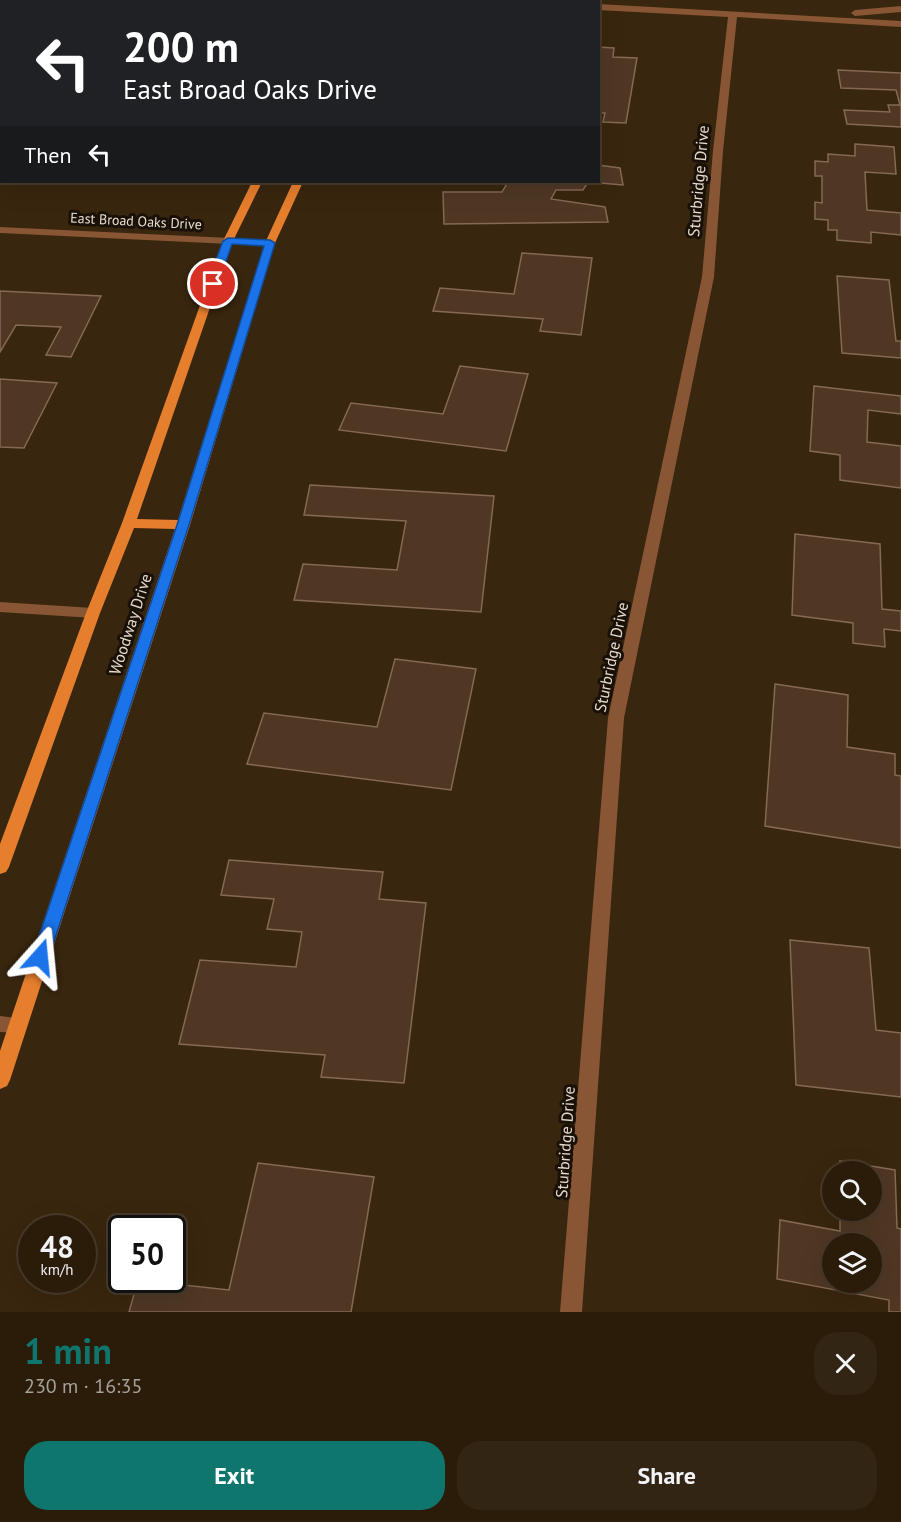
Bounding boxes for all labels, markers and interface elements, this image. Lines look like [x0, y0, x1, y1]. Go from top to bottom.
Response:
text: 200 m [123, 19, 239, 74]
icon: left [24, 24, 102, 102]
text: East Broad Oaks Drive [123, 72, 377, 106]
street label: Sturbridge Drive [683, 124, 713, 238]
icon: left [83, 138, 116, 171]
text: Then [24, 141, 71, 169]
street label: East Broad Oaks Drive [70, 209, 202, 233]
pin [187, 258, 238, 309]
icon: arrive [196, 267, 229, 300]
street label: Woodway Drive [104, 571, 156, 677]
street label: Sturbridge Drive [590, 600, 632, 714]
position arrow [8, 925, 72, 989]
street label: Sturbridge Drive [551, 1086, 579, 1198]
map controls [822, 1161, 882, 1293]
button: search [822, 1161, 882, 1221]
speed limit sign: 50 [108, 1215, 186, 1293]
text: 48 [40, 1227, 74, 1266]
button: layers [822, 1233, 882, 1293]
text: km/h [41, 1260, 73, 1279]
text: 1 min [24, 1327, 112, 1374]
button: close [814, 1332, 877, 1395]
text: 230 m · 16:35 [24, 1373, 142, 1399]
button: Exit [24, 1441, 445, 1510]
button: Share [457, 1441, 877, 1510]

